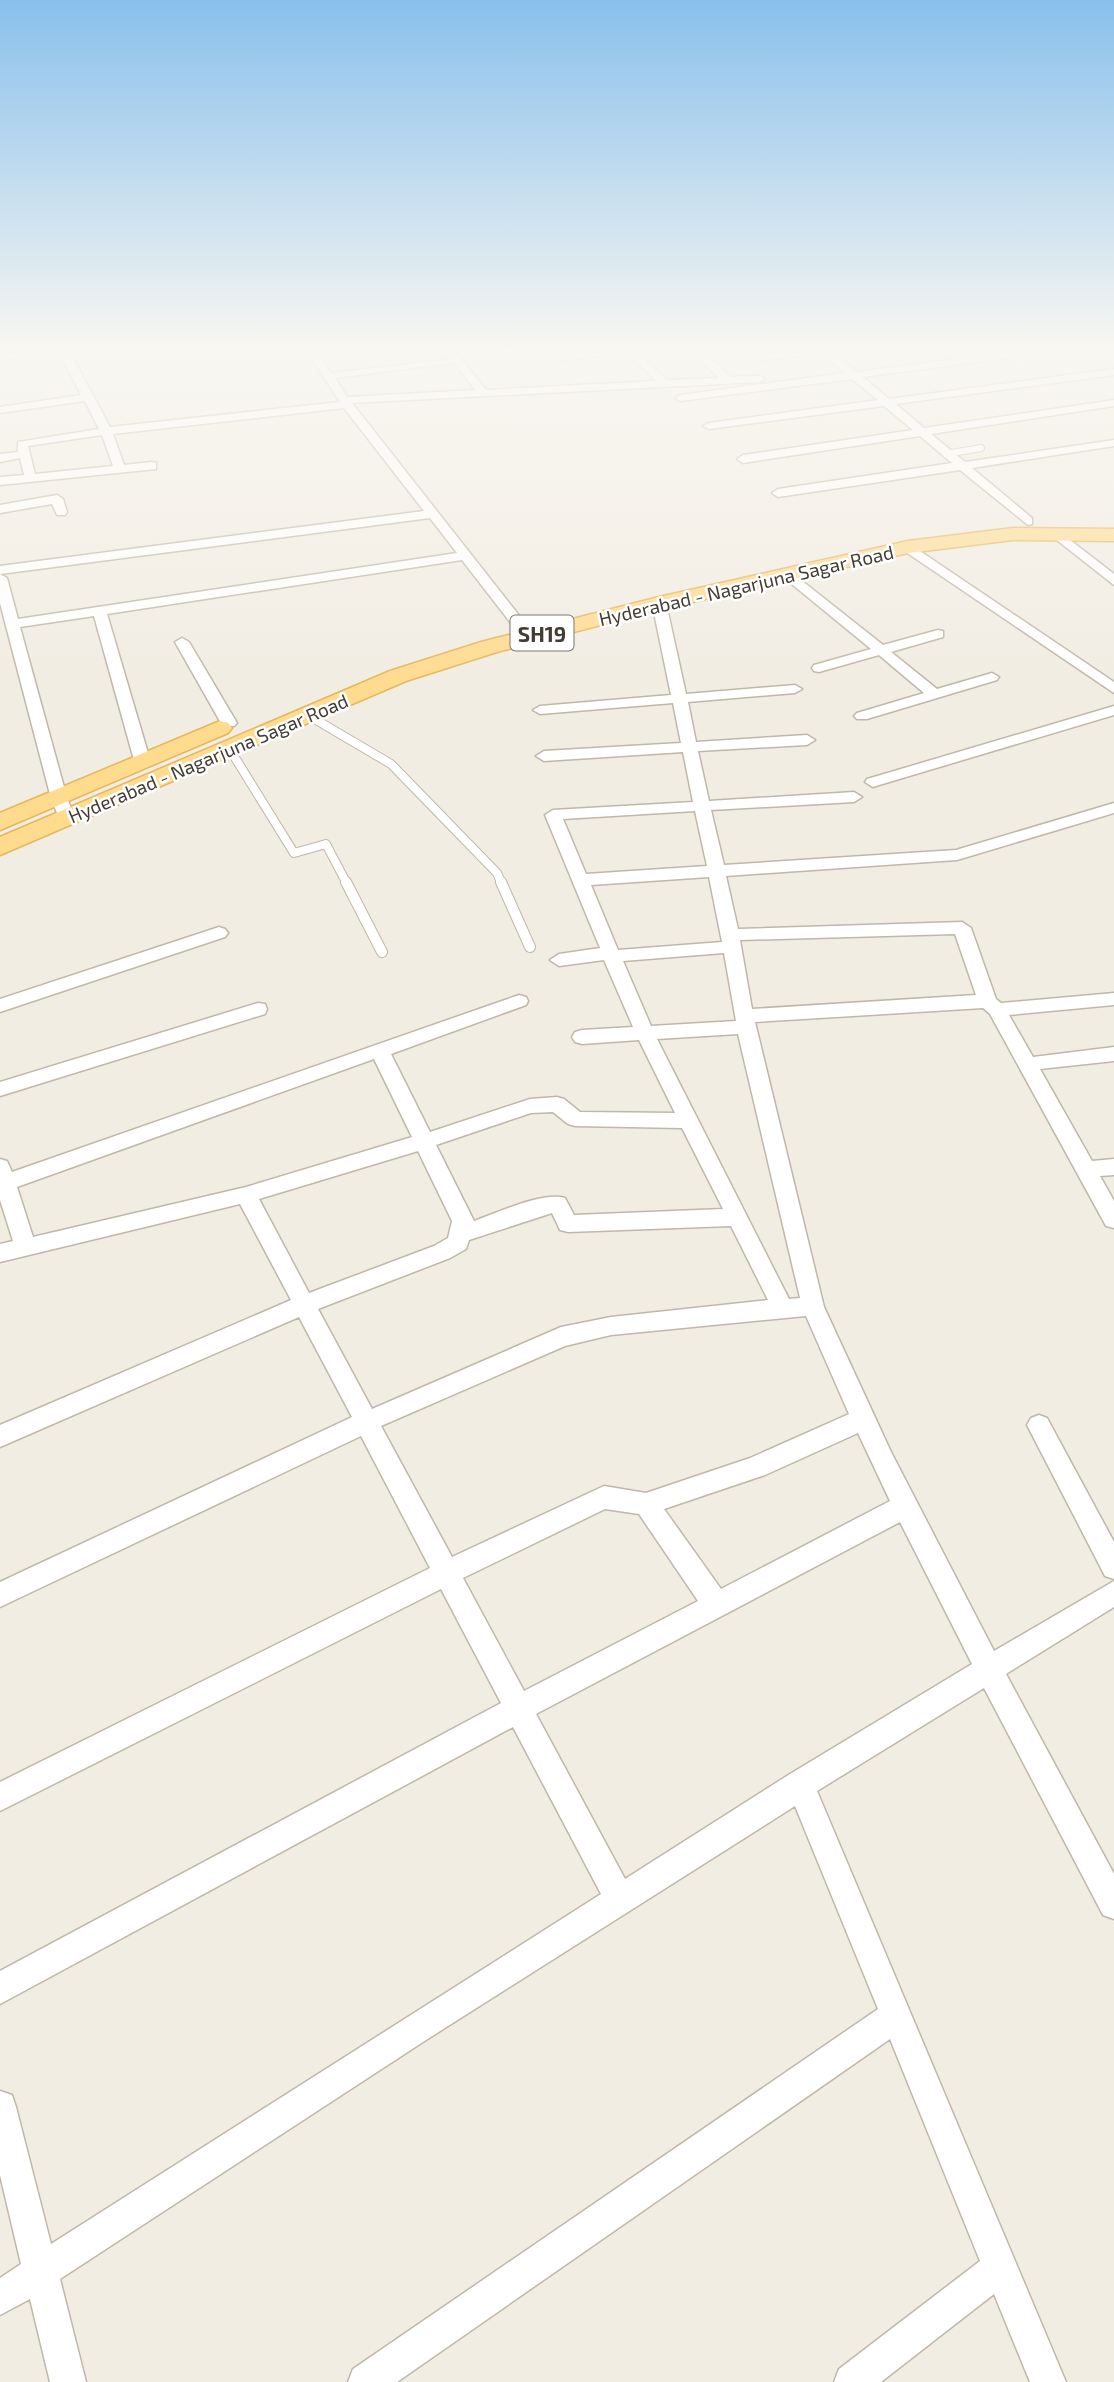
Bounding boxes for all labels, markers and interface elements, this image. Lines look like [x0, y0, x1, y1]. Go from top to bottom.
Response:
street label: Hyderabad - Nagarjuna Sagar Road [596, 540, 896, 630]
road number: SH19 [510, 616, 574, 650]
street label: Hyderabad - Nagarjuna Sagar Road [65, 688, 351, 828]

